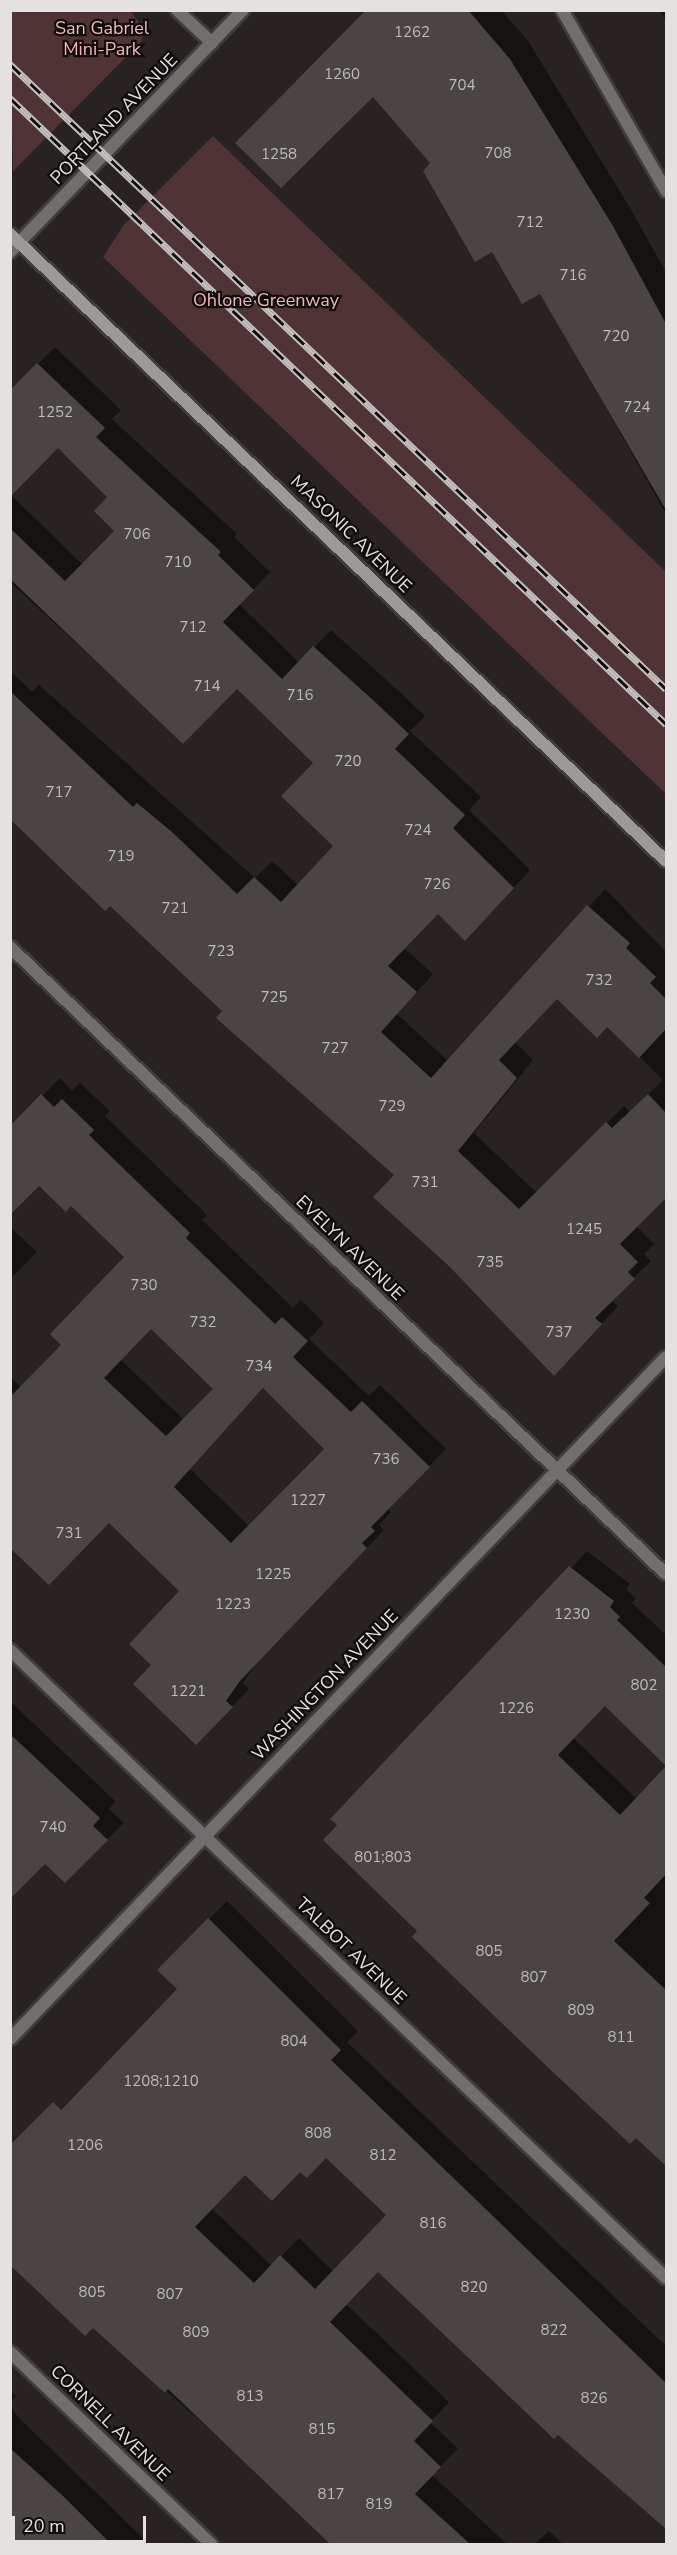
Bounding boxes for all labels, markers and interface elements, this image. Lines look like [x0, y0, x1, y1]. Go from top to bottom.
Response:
park label: San Gabriel Mini-Park [55, 18, 149, 60]
house number: 1262 [394, 24, 430, 42]
street label: PORTLAND AVENUE [46, 49, 182, 189]
house number: 1260 [324, 66, 360, 84]
house number: 704 [449, 77, 475, 95]
house number: 708 [485, 145, 511, 163]
house number: 1258 [261, 146, 297, 164]
house number: 712 [517, 214, 543, 232]
house number: 716 [560, 267, 586, 285]
park label: Ohlone Greenway [193, 289, 339, 311]
house number: 720 [603, 328, 629, 346]
house number: 724 [624, 399, 650, 417]
house number: 1252 [37, 404, 73, 422]
street label: MASONIC AVENUE [286, 471, 416, 597]
house number: 706 [124, 526, 150, 544]
house number: 710 [165, 554, 191, 572]
house number: 712 [180, 619, 206, 637]
house number: 714 [194, 678, 220, 696]
house number: 716 [287, 687, 313, 705]
house number: 720 [335, 753, 361, 771]
house number: 717 [46, 784, 72, 802]
house number: 724 [405, 822, 431, 840]
house number: 719 [108, 848, 134, 866]
house number: 726 [424, 876, 450, 894]
house number: 721 [162, 900, 188, 918]
house number: 723 [208, 943, 234, 961]
house number: 732 [586, 972, 612, 990]
house number: 725 [261, 989, 287, 1007]
house number: 727 [322, 1040, 348, 1058]
house number: 729 [379, 1098, 405, 1116]
house number: 731 [412, 1174, 438, 1192]
street label: EVELYN AVENUE [291, 1191, 409, 1305]
house number: 1245 [566, 1221, 602, 1239]
house number: 735 [477, 1254, 503, 1272]
house number: 730 [131, 1277, 157, 1295]
house number: 732 [190, 1314, 216, 1332]
house number: 737 [546, 1324, 572, 1342]
house number: 734 [246, 1358, 272, 1376]
house number: 736 [373, 1451, 399, 1469]
house number: 1227 [290, 1492, 326, 1510]
house number: 731 [56, 1525, 82, 1543]
house number: 1225 [255, 1566, 291, 1584]
house number: 1223 [215, 1596, 251, 1614]
street label: WASHINGTON AVENUE [247, 1605, 403, 1765]
house number: 1230 [554, 1606, 590, 1624]
house number: 802 [631, 1677, 657, 1695]
house number: 1221 [170, 1683, 206, 1701]
house number: 1226 [498, 1700, 534, 1718]
house number: 740 [40, 1819, 66, 1837]
house number: 801;803 [354, 1849, 412, 1867]
street label: TALBOT AVENUE [291, 1893, 411, 2009]
house number: 805 [476, 1943, 502, 1961]
house number: 807 [521, 1969, 547, 1987]
house number: 809 [568, 2002, 594, 2020]
house number: 811 [608, 2029, 634, 2047]
house number: 804 [281, 2033, 307, 2051]
house number: 1208;1210 [123, 2073, 199, 2091]
house number: 808 [305, 2125, 331, 2143]
house number: 1206 [67, 2137, 103, 2155]
house number: 812 [370, 2147, 396, 2165]
house number: 816 [420, 2215, 446, 2233]
house number: 820 [461, 2279, 487, 2297]
house number: 805 [79, 2284, 105, 2302]
house number: 807 [157, 2286, 183, 2304]
house number: 822 [541, 2322, 567, 2340]
house number: 809 [183, 2324, 209, 2342]
street label: CORNELL AVENUE [46, 2361, 174, 2485]
house number: 813 [237, 2388, 263, 2406]
house number: 826 [581, 2390, 607, 2408]
house number: 815 [309, 2421, 335, 2439]
house number: 817 [318, 2486, 344, 2504]
house number: 819 [366, 2496, 392, 2514]
scale bar [15, 2504, 148, 2542]
text: 20 m [23, 2514, 65, 2538]

